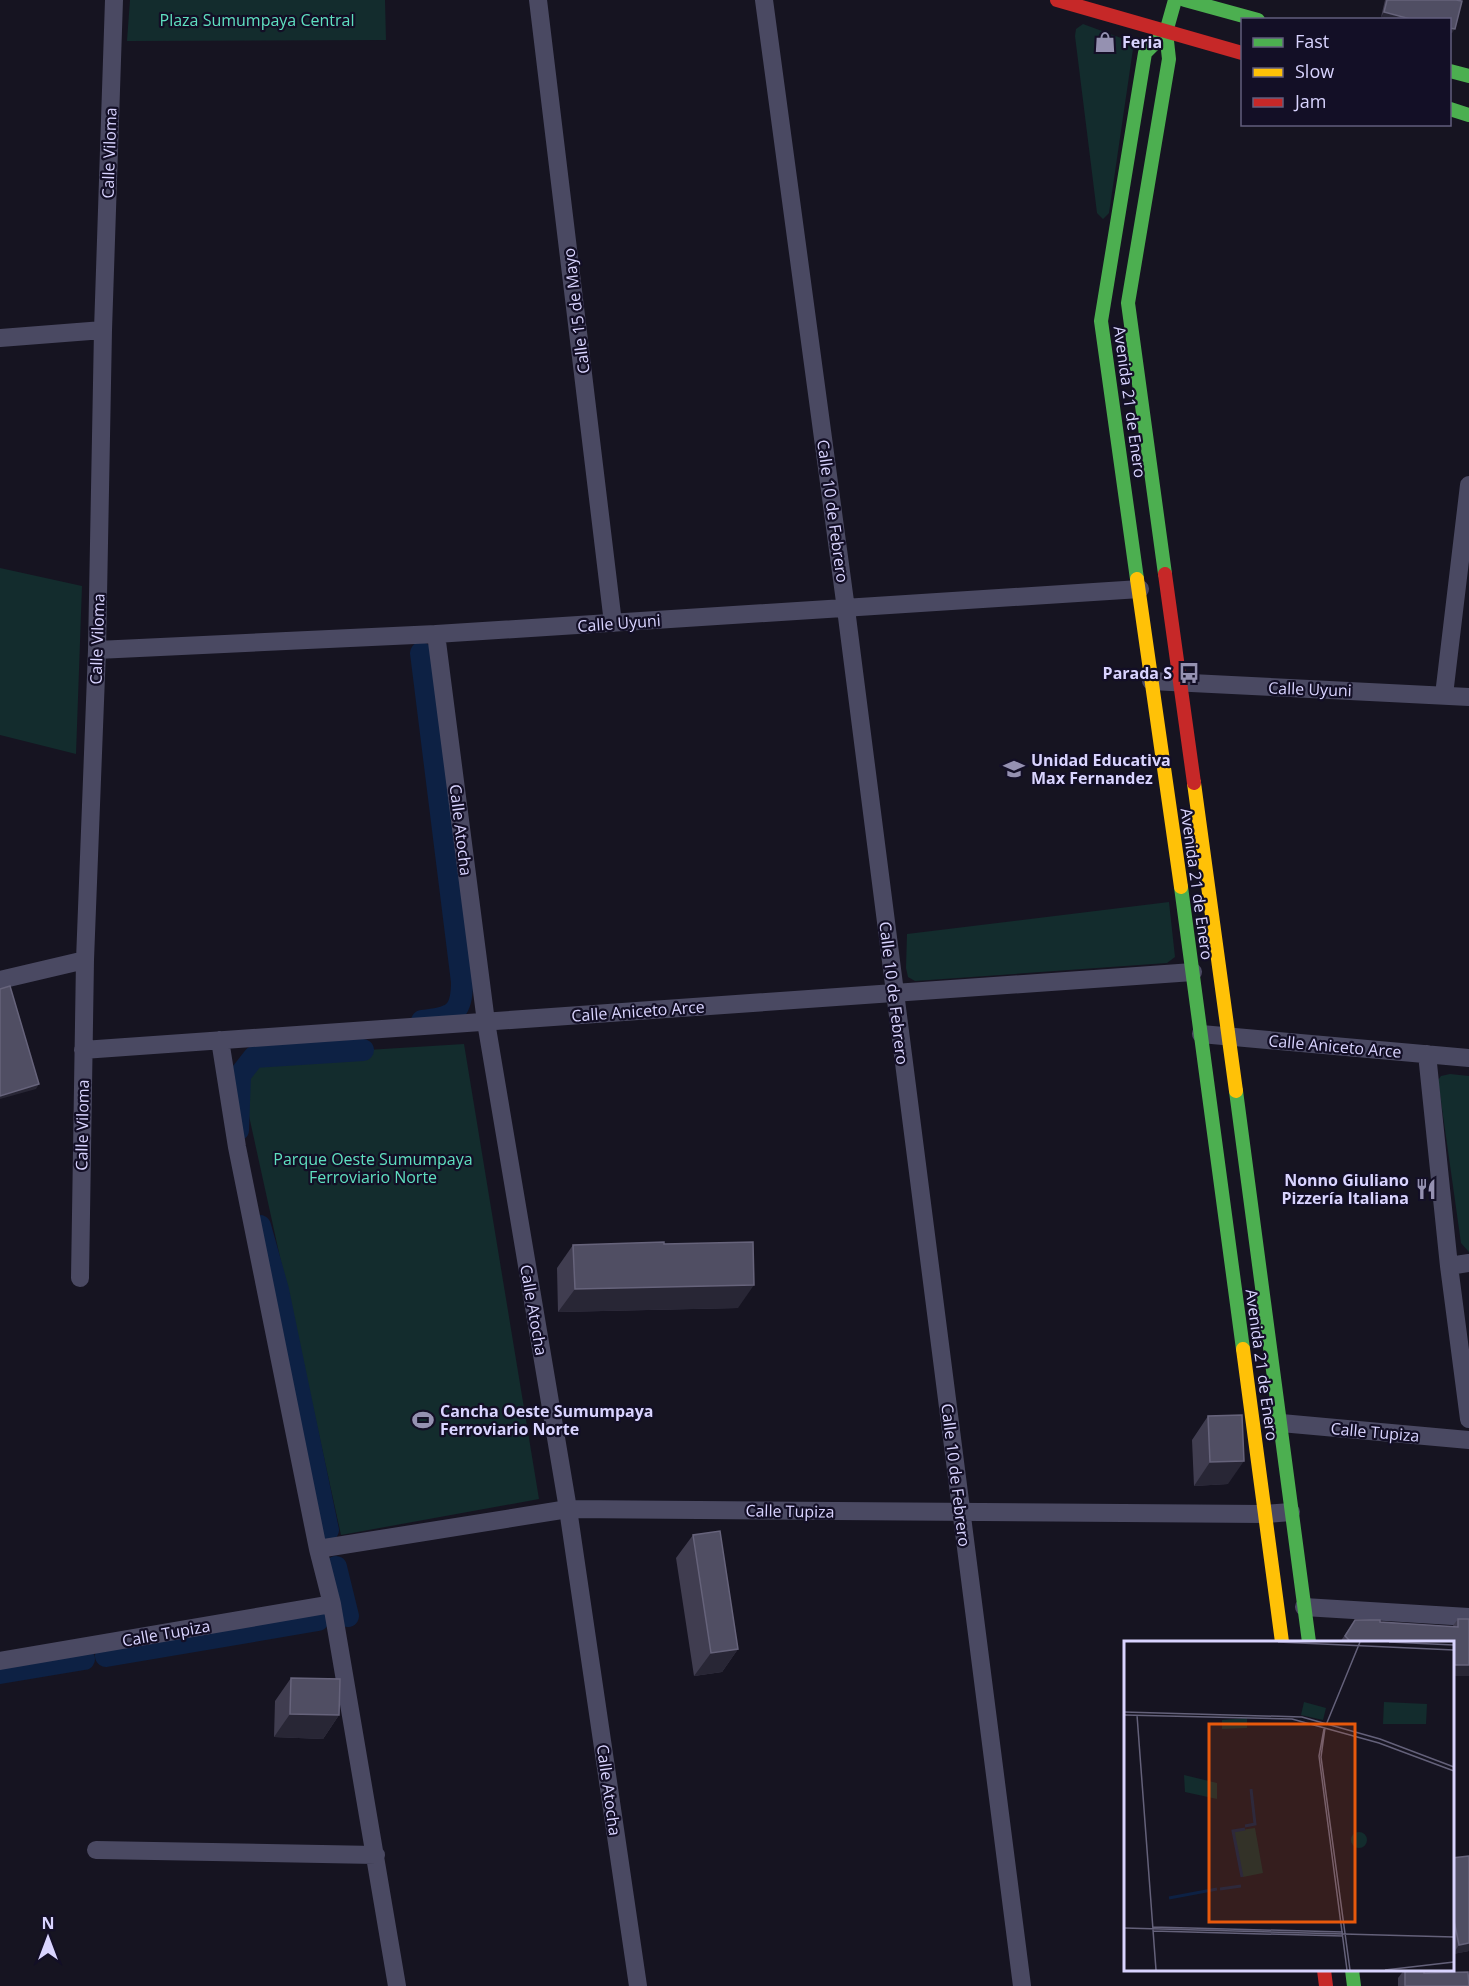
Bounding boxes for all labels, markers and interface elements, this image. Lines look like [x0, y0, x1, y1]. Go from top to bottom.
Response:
park label: Plaza Sumumpaya Central [160, 9, 354, 31]
legend [1241, 18, 1451, 126]
text: Fast [1295, 29, 1329, 53]
shop icon: Feria [1093, 30, 1117, 54]
place label: Feria [1122, 31, 1162, 53]
text: Slow [1295, 59, 1334, 83]
text: Jam [1293, 89, 1327, 113]
street label: Calle Viloma [96, 107, 122, 199]
street label: Calle 15 de Mayo [557, 247, 595, 375]
street label: Avenida 21 de Enero [1108, 325, 1152, 479]
street label: Calle 10 de Febrero [812, 438, 854, 584]
street label: Calle Viloma [84, 593, 110, 685]
street label: Calle Uyuni [577, 609, 661, 637]
bus stop icon: Parada S [1177, 661, 1201, 685]
place label: Parada S [1103, 662, 1172, 684]
street label: Calle Uyuni [1268, 677, 1352, 701]
place label: Unidad Educativa Max Fernandez [1031, 749, 1171, 789]
school or university icon: Unidad Educativa Max Fernandez [1002, 757, 1026, 781]
street label: Calle Atocha [444, 783, 478, 877]
street label: Avenida 21 de Enero [1175, 807, 1219, 961]
street label: Calle 10 de Febrero [874, 920, 914, 1066]
street label: Calle Aniceto Arce [571, 995, 705, 1027]
street label: Calle Aniceto Arce [1267, 1029, 1403, 1063]
street label: Calle Viloma [70, 1079, 94, 1171]
park label: Parque Oeste Sumumpaya Ferroviario Norte [273, 1148, 473, 1188]
place label: Nonno Giuliano Pizzería Italiana [1282, 1169, 1409, 1209]
restaurant icon: Nonno Giuliano Pizzería Italiana [1414, 1177, 1438, 1201]
street label: Calle Atocha [515, 1263, 553, 1357]
street label: Avenida 21 de Enero [1240, 1288, 1284, 1442]
place label: Cancha Oeste Sumumpaya Ferroviario Norte [440, 1400, 653, 1440]
street label: Calle 10 de Febrero [936, 1402, 976, 1548]
sports icon: Cancha Oeste Sumumpaya Ferroviario Norte [411, 1408, 435, 1432]
street label: Calle Tupiza [1330, 1417, 1420, 1447]
street label: Calle Tupiza [745, 1499, 835, 1523]
street label: Calle Tupiza [120, 1614, 212, 1652]
inset map [1124, 1641, 1454, 1971]
street label: Calle Atocha [592, 1743, 626, 1837]
north arrow [18, 1908, 78, 1968]
text: N [41, 1912, 55, 1934]

